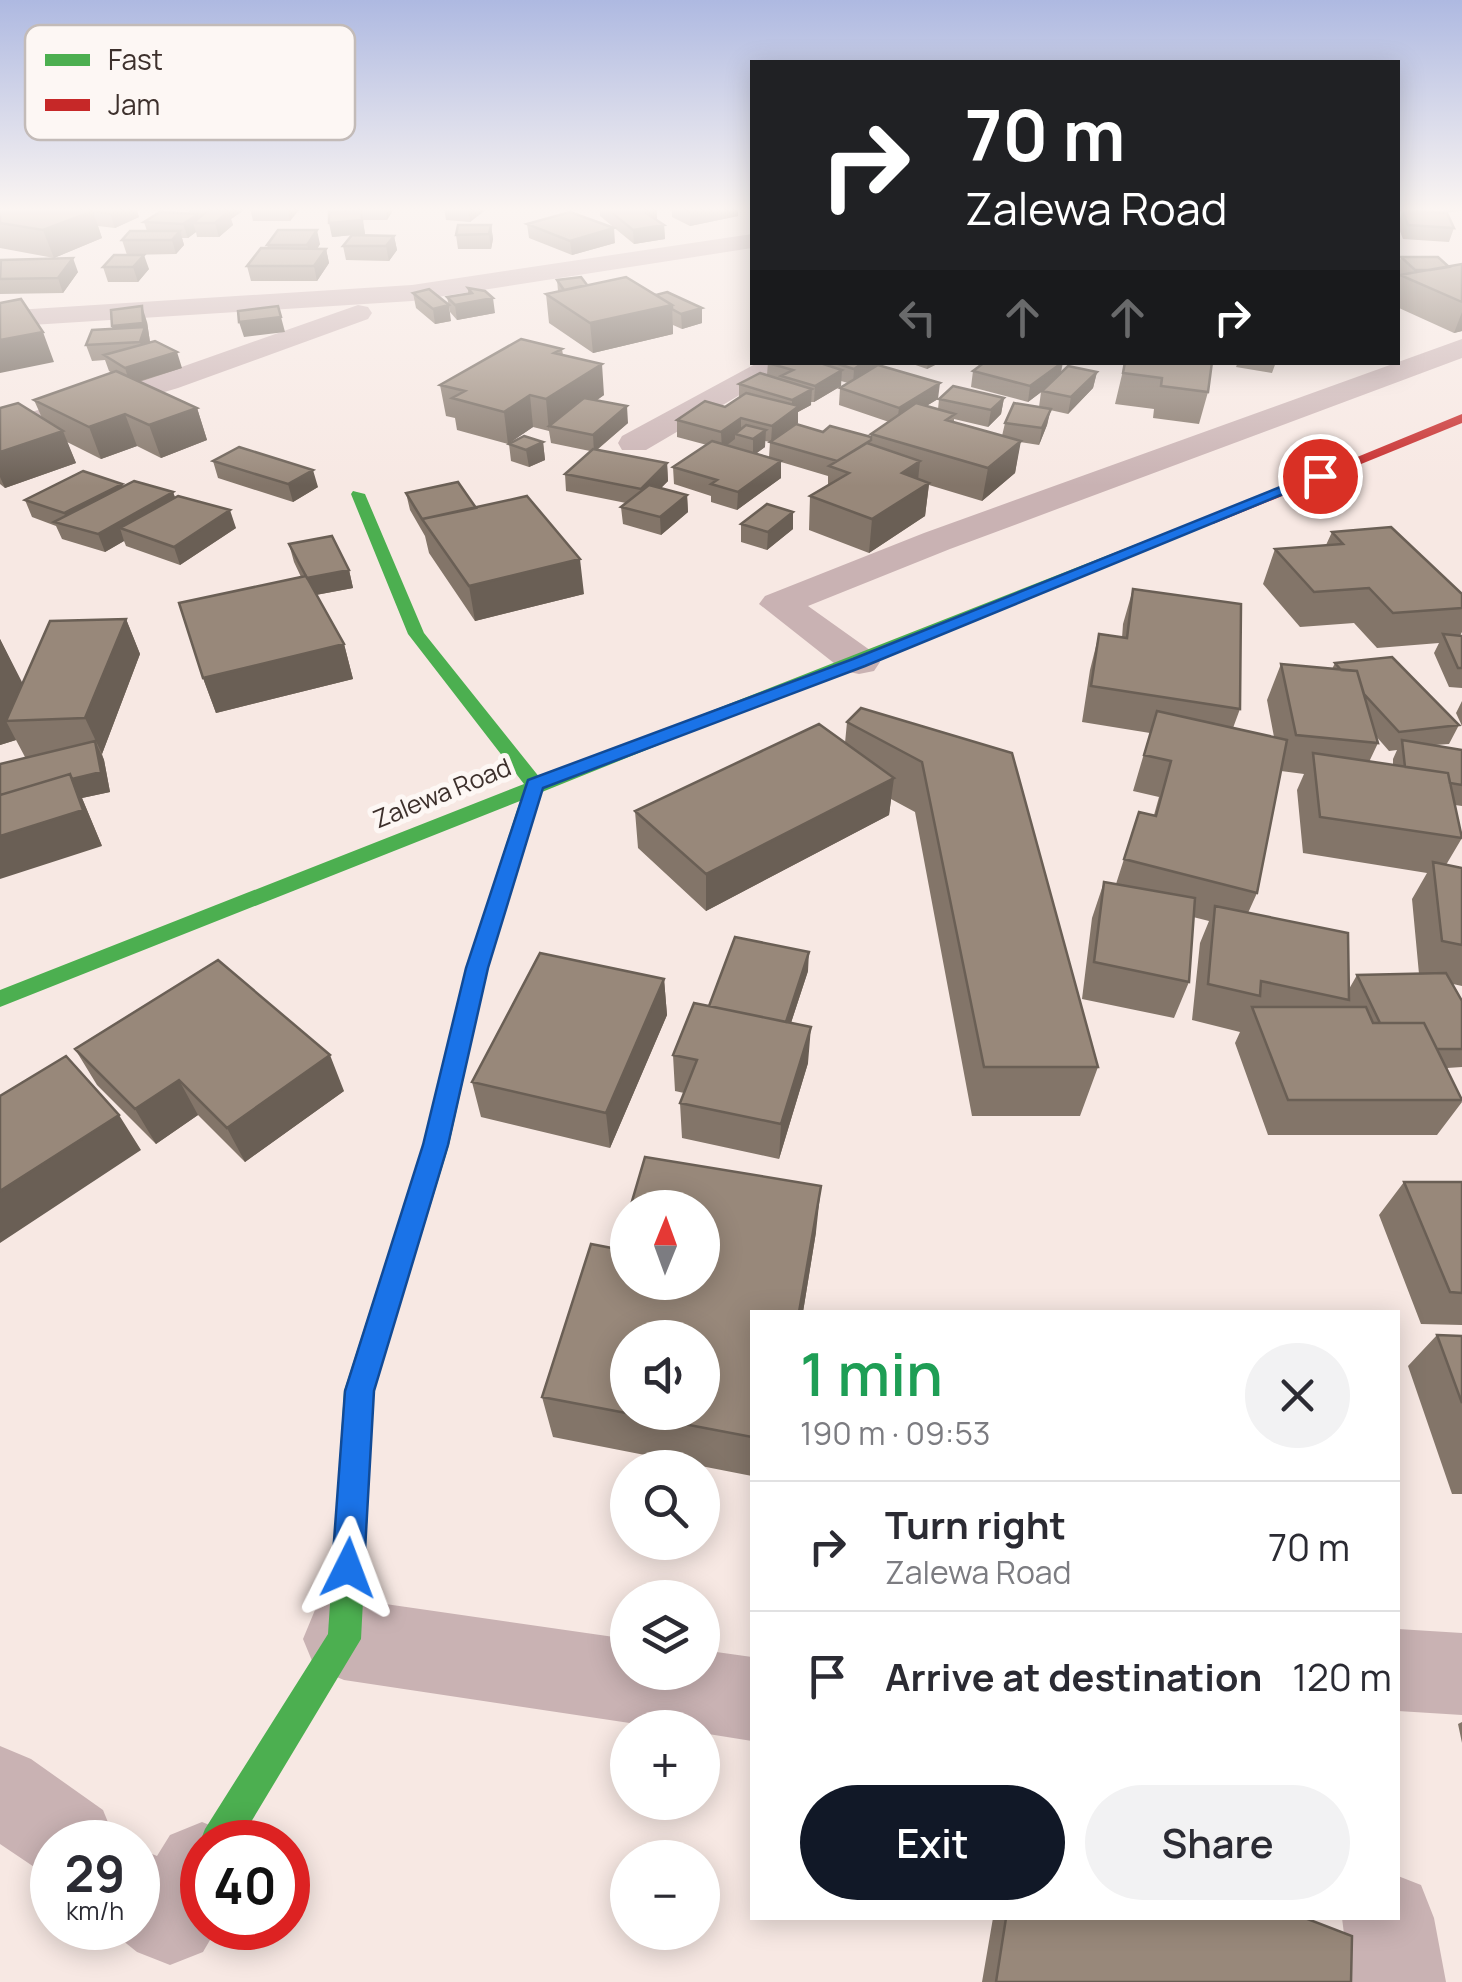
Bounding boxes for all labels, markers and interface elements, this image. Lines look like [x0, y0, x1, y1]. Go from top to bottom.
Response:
legend [25, 25, 355, 140]
text: Fast [108, 40, 163, 78]
text: Jam [108, 85, 160, 123]
text: 70 m [965, 86, 1125, 182]
icon: right [800, 100, 930, 230]
text: Zalewa Road [965, 177, 1227, 239]
icon: left [890, 290, 945, 345]
icon: ahead [995, 290, 1050, 345]
icon: ahead [1100, 290, 1155, 345]
icon: right [1205, 290, 1260, 345]
pin [1278, 434, 1363, 519]
icon: arrive [1293, 449, 1348, 504]
street label: Zalewa Road [368, 749, 516, 836]
north arrow [610, 1190, 720, 1300]
map controls [610, 1190, 720, 1950]
button: sound [610, 1320, 720, 1430]
text: 1 min [800, 1332, 943, 1414]
button: close [1245, 1343, 1350, 1448]
text: 190 m · 09:53 [800, 1411, 991, 1455]
button: search [610, 1450, 720, 1560]
text: Turn right [885, 1498, 1066, 1550]
position arrow [296, 1516, 400, 1620]
icon: right [800, 1519, 855, 1574]
text: 70 m [1268, 1520, 1350, 1572]
text: Zalewa Road [885, 1550, 1072, 1594]
button: layers [610, 1580, 720, 1690]
icon: arrive [800, 1649, 855, 1704]
text: Arrive at destination [885, 1650, 1262, 1702]
text: 120 m [1292, 1650, 1392, 1702]
button: + [610, 1710, 720, 1820]
button: Exit [800, 1785, 1065, 1900]
button: Share [1085, 1785, 1350, 1900]
speed limit sign: 40 [180, 1820, 310, 1950]
text: 29 [65, 1839, 125, 1907]
button: − [610, 1840, 720, 1950]
text: km/h [66, 1893, 124, 1928]

